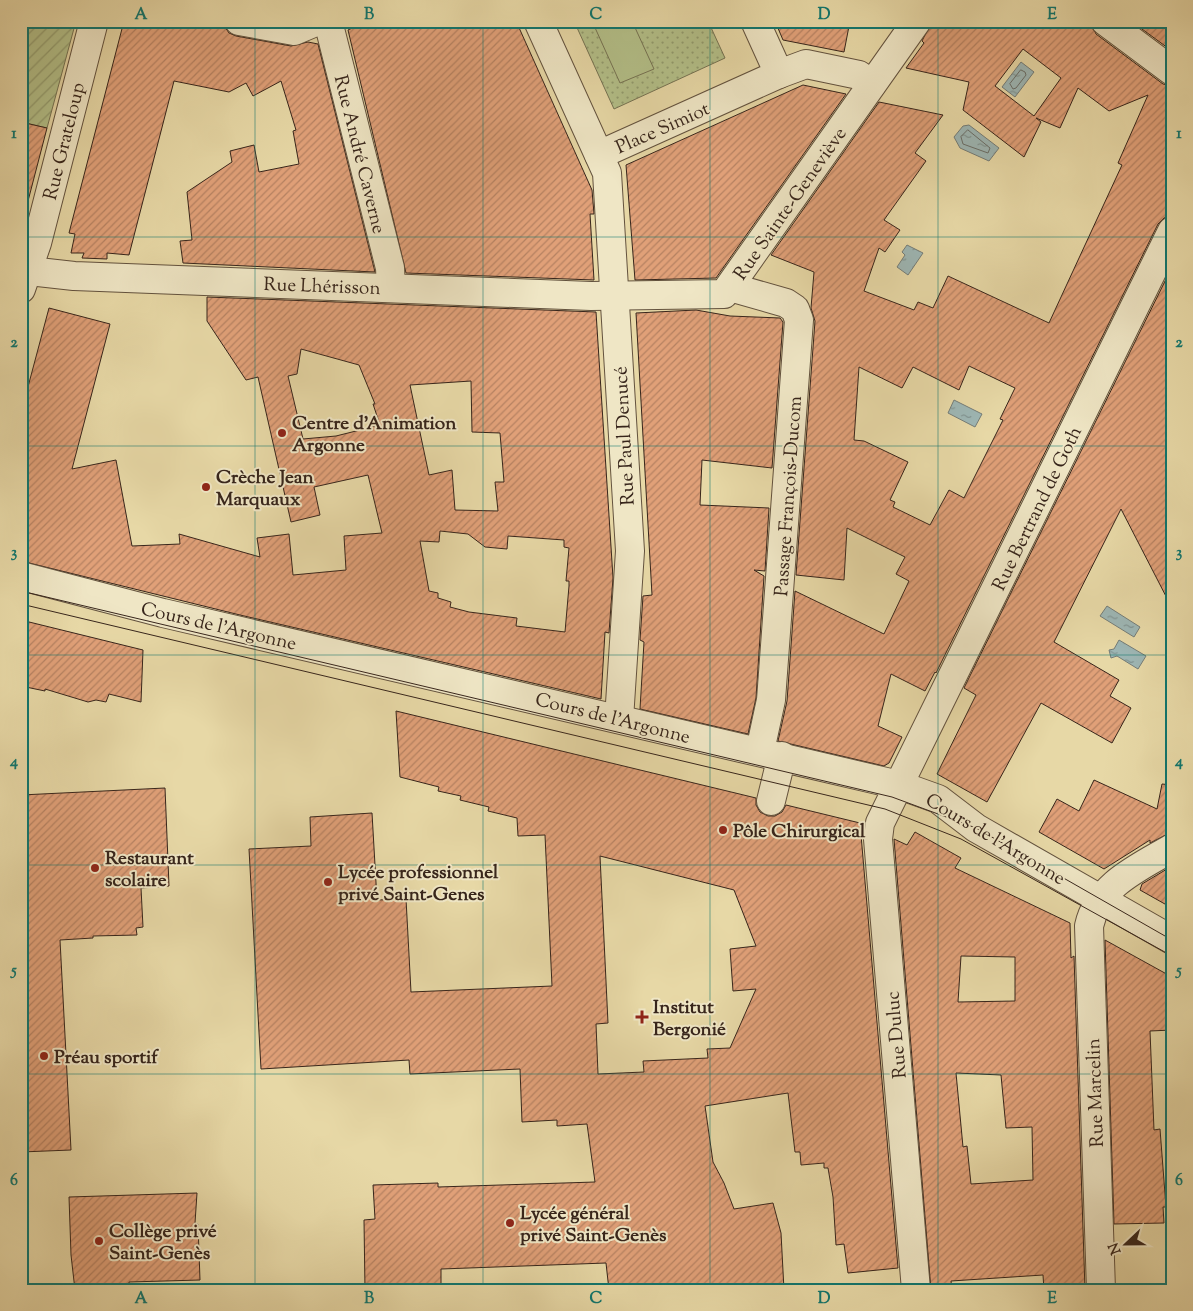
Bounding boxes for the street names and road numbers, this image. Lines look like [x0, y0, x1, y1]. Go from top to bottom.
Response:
street label: Rue André Caverne [326, 72, 391, 237]
street label: Rue Grateloup [38, 80, 93, 203]
street label: Place Simiot [612, 96, 715, 162]
street label: Rue Sainte-Geneviève [728, 122, 854, 286]
street label: Rue Lhérisson [263, 272, 381, 303]
street label: Rue Paul Denucé [608, 365, 643, 506]
street label: Passage François-Ducom [769, 395, 810, 597]
street label: Rue Bertrand de Goth [987, 422, 1090, 596]
street label: Cours de l'Argonne [138, 596, 299, 659]
street label: Cours de l'Argonne [532, 687, 693, 752]
street label: Cours de l'Argonne [920, 788, 1070, 893]
street label: Rue Duluc [880, 990, 915, 1080]
street label: Rue Marcelin [1081, 1038, 1112, 1148]

